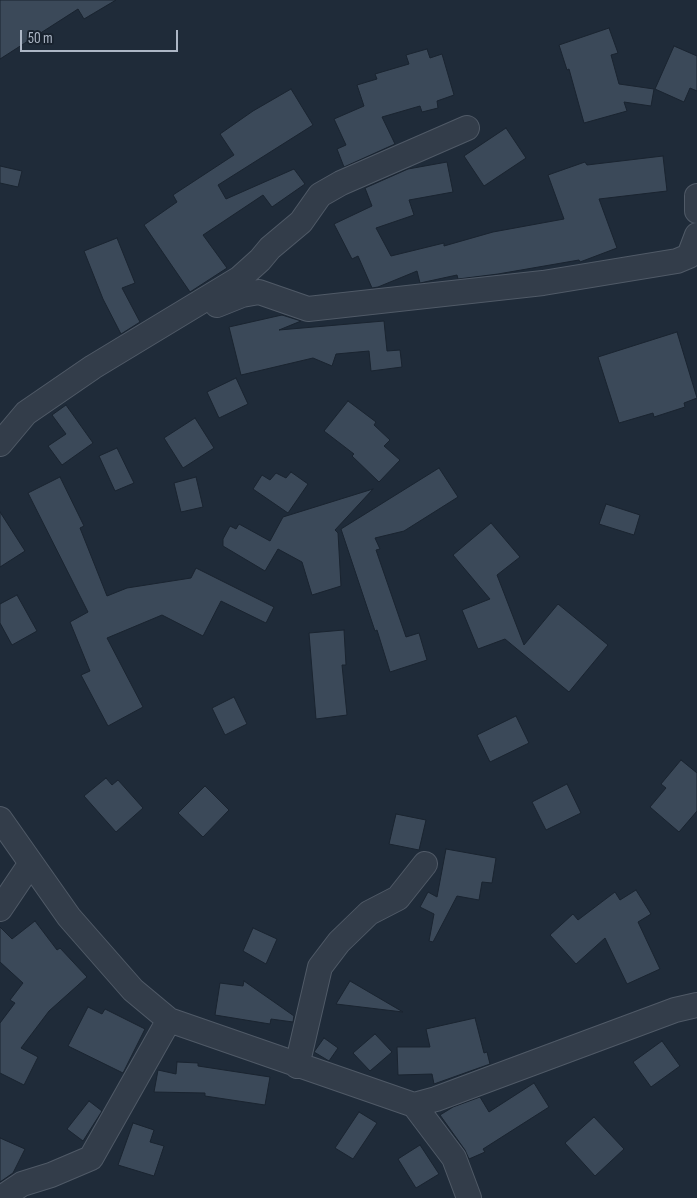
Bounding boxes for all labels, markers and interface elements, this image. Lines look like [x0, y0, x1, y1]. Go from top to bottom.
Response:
scale bar [22, 20, 180, 52]
text: 50 m [28, 29, 53, 48]

